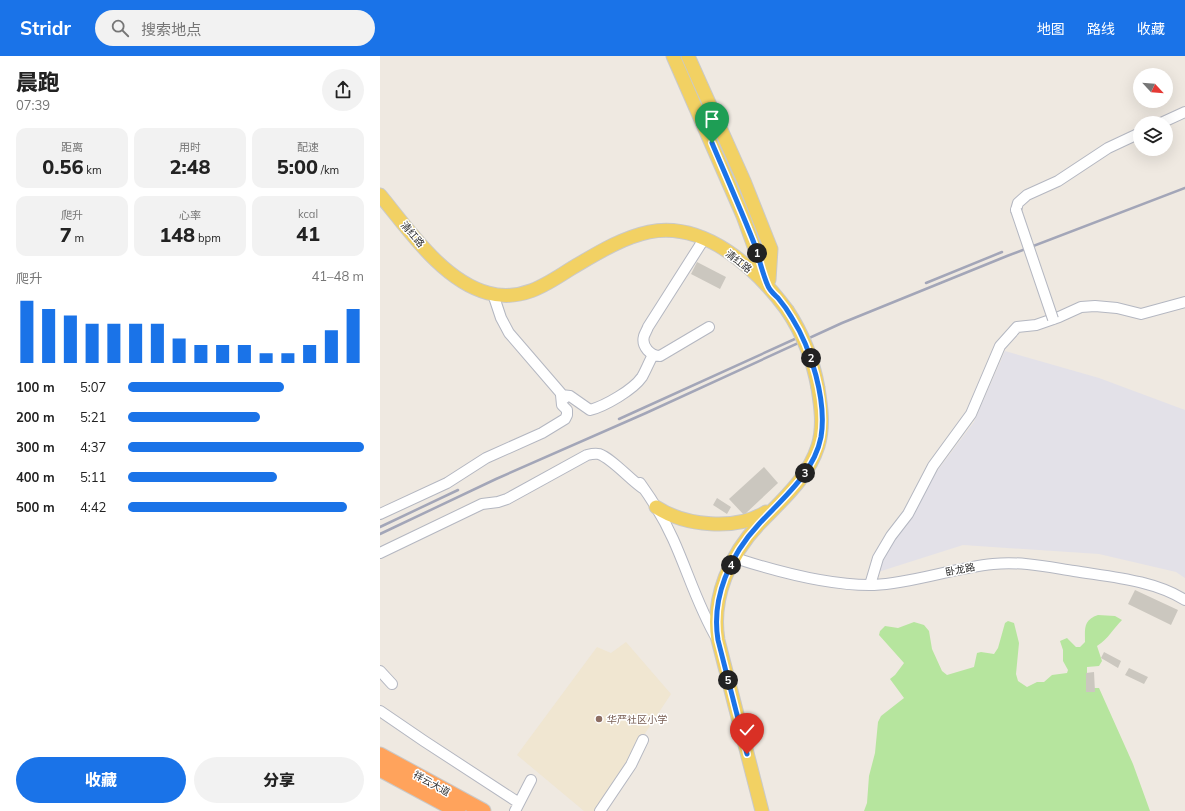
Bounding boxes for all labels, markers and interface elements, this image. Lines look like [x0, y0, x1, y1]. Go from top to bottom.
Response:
search box [95, 10, 375, 46]
text: Stridr [20, 16, 71, 40]
icon: search [109, 17, 131, 39]
text: 搜索地点 [141, 20, 201, 39]
text: 地图 [1037, 20, 1065, 38]
text: 路线 [1087, 20, 1115, 38]
text: 收藏 [1137, 20, 1165, 38]
text: 晨跑 [16, 68, 60, 96]
north arrow [1133, 68, 1173, 108]
map controls [1133, 68, 1173, 156]
button: share [322, 69, 364, 111]
text: 07:39 [16, 97, 50, 113]
pin [695, 102, 729, 143]
icon: arrive [701, 108, 723, 130]
button: layers [1133, 116, 1173, 156]
text: 距离 [61, 140, 83, 154]
text: 用时 [179, 140, 201, 154]
text: 配速 [297, 140, 319, 154]
text: 0.56 [42, 154, 84, 179]
text: 2:48 [169, 154, 211, 179]
text: 5:00 [277, 154, 318, 179]
text: km [84, 163, 102, 177]
text: /km [318, 163, 339, 177]
text: kcal [298, 207, 318, 221]
text: 爬升 [61, 208, 83, 222]
text: 心率 [179, 208, 201, 222]
street label: 清红路 [398, 219, 427, 250]
text: 41 [296, 221, 320, 246]
text: 7 [60, 222, 72, 247]
text: 148 [159, 222, 195, 247]
text: m [72, 231, 84, 245]
text: bpm [195, 231, 221, 245]
pin: 1 [747, 243, 767, 263]
text: 1 [754, 246, 760, 260]
street label: 清红路 [723, 247, 755, 276]
text: 41–48 m [311, 268, 364, 284]
text: 爬升 [16, 270, 42, 286]
pin: 2 [801, 348, 821, 368]
text: 2 [808, 351, 814, 365]
text: 100 m [16, 379, 55, 395]
text: 5:07 [80, 379, 106, 395]
text: 200 m [16, 409, 55, 425]
text: 5:21 [80, 409, 106, 425]
text: 300 m [16, 439, 55, 455]
text: 4:37 [80, 439, 106, 455]
pin: 3 [795, 463, 815, 483]
text: 3 [802, 466, 808, 480]
text: 400 m [16, 469, 55, 485]
text: 5:11 [80, 469, 106, 485]
text: 500 m [16, 499, 55, 515]
text: 4:42 [80, 499, 106, 515]
pin: 4 [721, 555, 741, 575]
text: 4 [728, 558, 734, 572]
street label: 卧龙路 [944, 560, 976, 579]
pin: 5 [718, 670, 738, 690]
text: 5 [725, 673, 731, 687]
place label: 华严社区小学 [607, 713, 667, 726]
pin [730, 713, 764, 754]
marker: 华严社区小学 [594, 714, 604, 724]
icon: check [736, 719, 758, 741]
button: 收藏 [16, 757, 186, 803]
button: 分享 [194, 757, 364, 803]
street label: 祥云大道 [411, 768, 452, 799]

